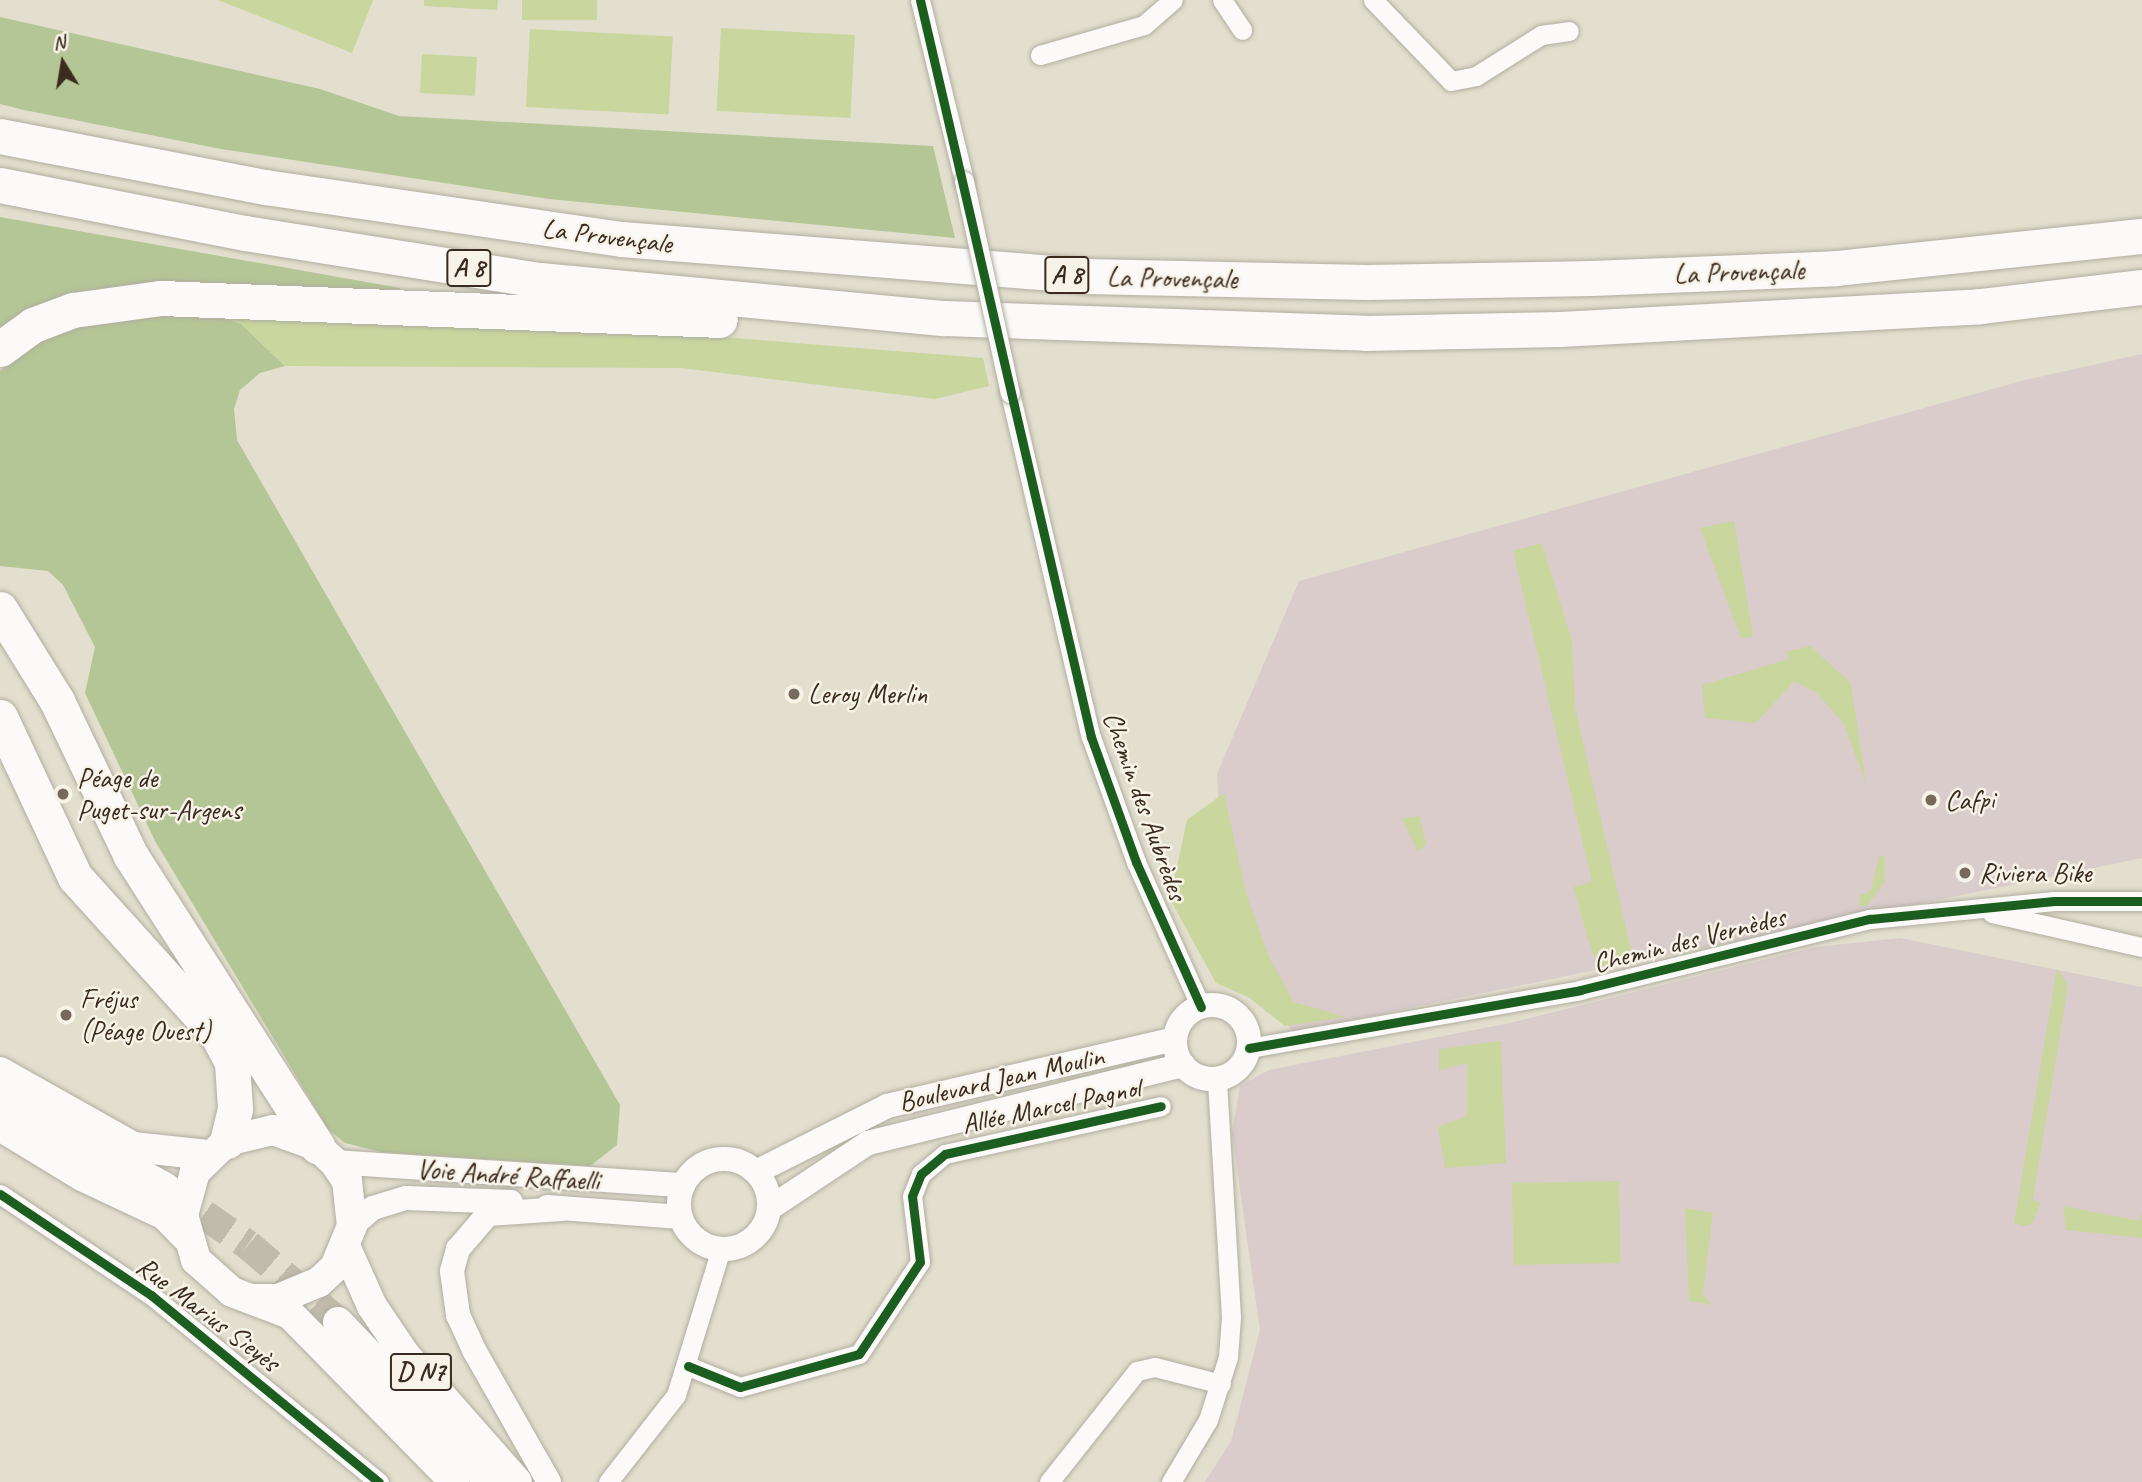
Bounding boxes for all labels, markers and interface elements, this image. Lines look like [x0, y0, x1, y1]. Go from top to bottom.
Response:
north arrow [28, 28, 98, 98]
text: N [51, 29, 67, 55]
street label: La Provençale [540, 211, 674, 261]
road number: A 8 [446, 246, 492, 290]
road number: A 8 [1044, 252, 1090, 298]
street label: La Provençale [1673, 253, 1805, 291]
street label: La Provençale [1106, 260, 1238, 296]
place label: Leroy Merlin [808, 677, 927, 711]
marker: Leroy Merlin [786, 686, 802, 702]
street label: Chemin des Aubrèdes [1095, 707, 1195, 905]
place label: Péage de Puget-sur-Argens [77, 761, 241, 827]
place label: Cafpi [1945, 783, 1994, 817]
marker: Péage de Puget-sur-Argens [55, 786, 71, 802]
marker: Cafpi [1923, 792, 1939, 808]
place label: Riviera Bike [1979, 856, 2092, 890]
marker: Riviera Bike [1957, 865, 1973, 881]
street label: Chemin des Vernèdes [1589, 900, 1789, 980]
place label: Fréjus (Péage Ouest) [80, 982, 211, 1048]
marker: Fréjus (Péage Ouest) [58, 1007, 74, 1023]
street label: Boulevard Jean Moulin [895, 1039, 1107, 1119]
street label: Allée Marcel Pagnol [958, 1071, 1144, 1141]
street label: Voie André Raffaelli [415, 1152, 601, 1198]
street label: Rue Marius Sieyès [129, 1249, 287, 1379]
road number: D N7 [388, 1350, 454, 1394]

